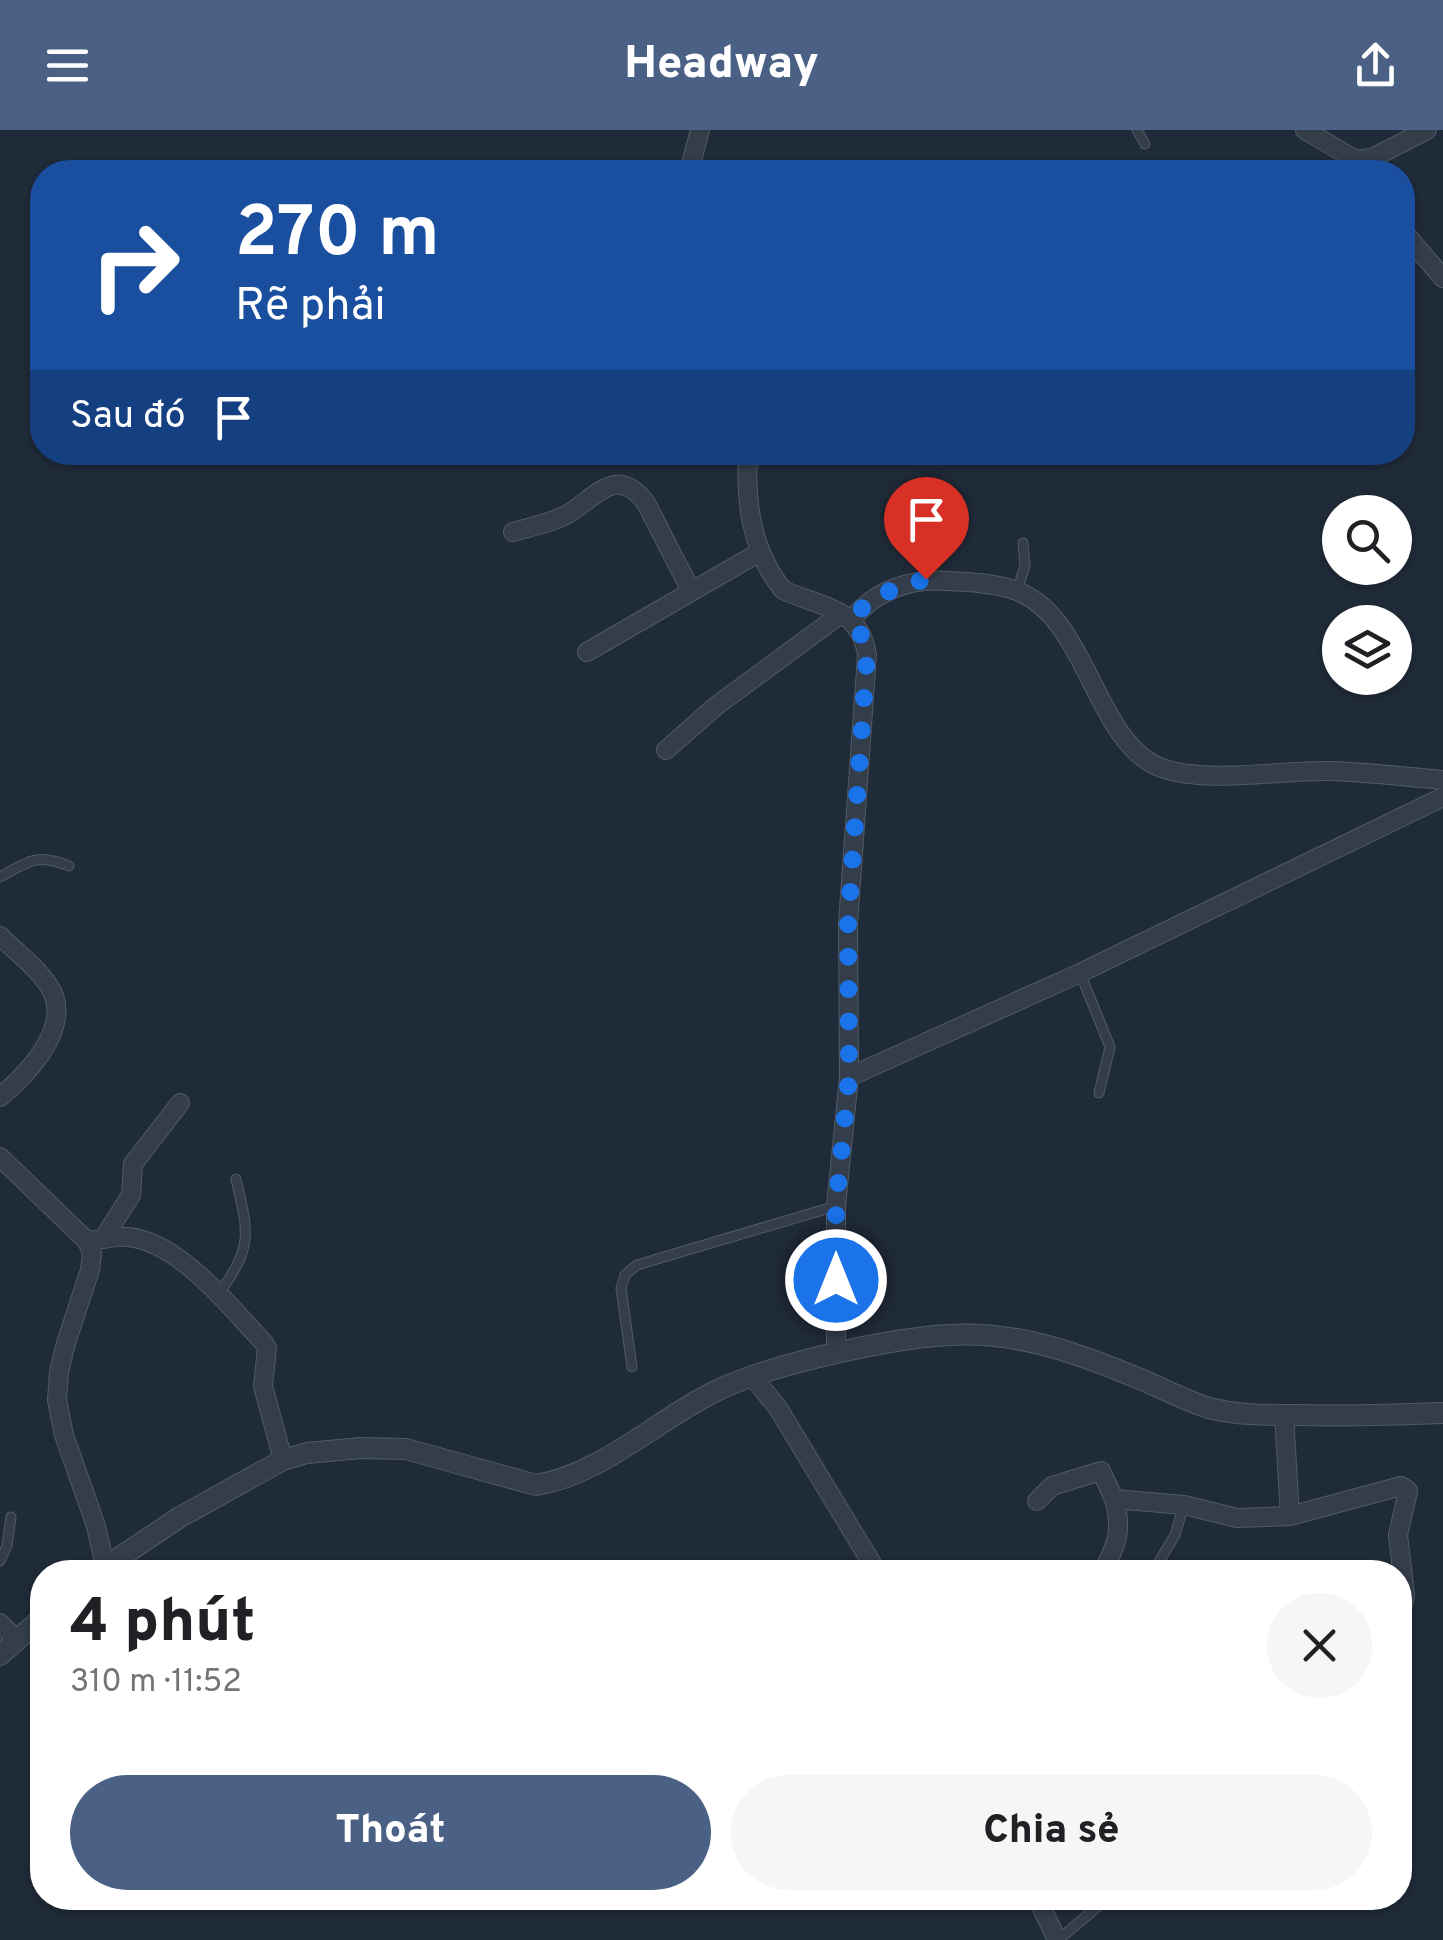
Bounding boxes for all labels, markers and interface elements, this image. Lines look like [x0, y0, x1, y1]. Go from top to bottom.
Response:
text: Headway [624, 37, 819, 94]
icon: menu [40, 38, 95, 93]
icon: share [1348, 38, 1403, 93]
text: 270 m [235, 192, 440, 281]
icon: right [70, 200, 200, 330]
text: Rẽ phải [235, 279, 386, 336]
icon: arrive [206, 390, 261, 445]
text: Sau đó [70, 393, 186, 442]
pin [884, 477, 969, 580]
icon: arrive [899, 492, 954, 547]
map controls [1322, 495, 1412, 695]
button: search [1322, 495, 1412, 585]
button: layers [1322, 605, 1412, 695]
position arrow [784, 1228, 888, 1332]
text: 4 phút [70, 1587, 255, 1663]
button: close [1267, 1593, 1372, 1698]
text: 310 m · 11:52 [70, 1663, 242, 1703]
button: Thoát [70, 1775, 711, 1890]
button: Chia sẻ [731, 1775, 1372, 1890]

